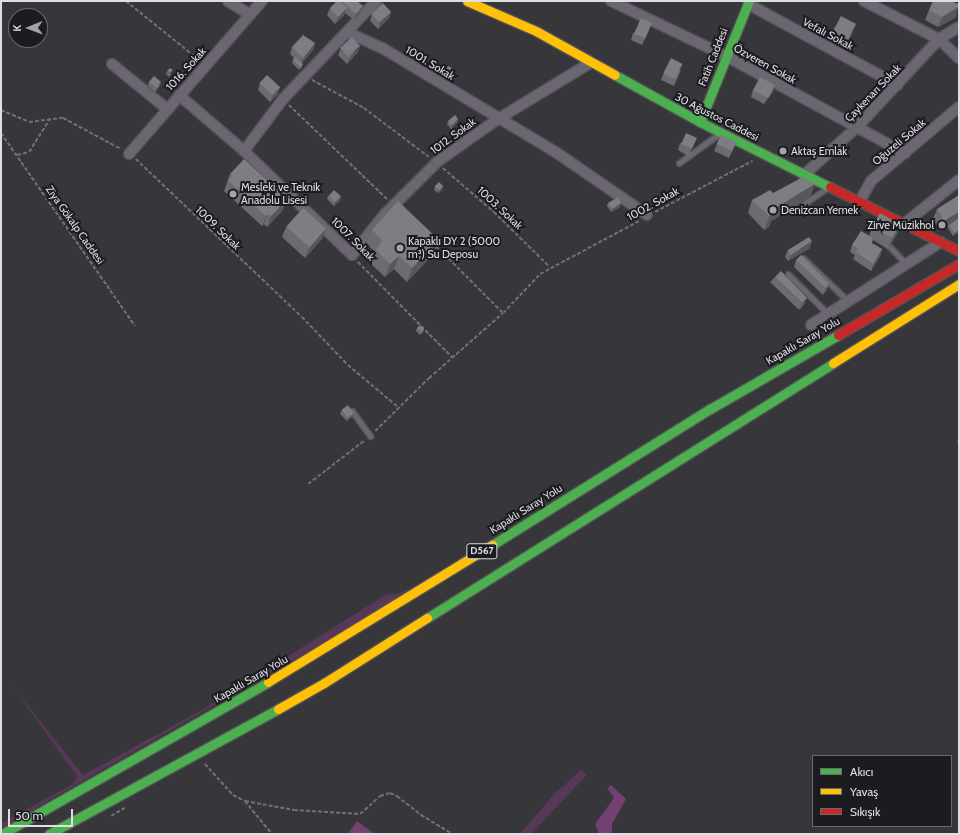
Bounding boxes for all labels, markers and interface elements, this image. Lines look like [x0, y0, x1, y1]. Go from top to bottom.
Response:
north arrow [8, 8, 48, 48]
street label: Vefalı Sokak [800, 15, 856, 53]
text: K [10, 25, 24, 32]
street label: Fatih Caddesi [695, 26, 731, 88]
street label: Özveren Sokak [731, 41, 799, 87]
street label: 1001. Sokak [403, 43, 457, 83]
street label: 1016. Sokak [163, 45, 209, 93]
street label: Çaykenarı Sokak [842, 61, 904, 125]
street label: 30 Ağustos Caddesi [673, 90, 761, 144]
street label: 1012. Sokak [428, 115, 478, 157]
street label: Oğuzeli Sokak [870, 116, 928, 168]
place label: Aktaş Emlak [791, 144, 847, 158]
marker: Aktaş Emlak [778, 146, 788, 156]
place label: Mesleki ve Teknik Anadolu Lisesi [241, 181, 320, 207]
street label: Ziya Gökalp Caddesi [43, 183, 107, 267]
street label: 1003. Sokak [475, 184, 525, 232]
street label: 1002. Sokak [625, 184, 681, 224]
marker: Mesleki ve Teknik Anadolu Lisesi [228, 189, 238, 199]
street label: 1009. Sokak [193, 203, 243, 253]
place label: Denizcan Yemek [781, 203, 858, 217]
marker: Denizcan Yemek [768, 205, 778, 215]
street label: 1007. Sokak [328, 214, 378, 264]
place label: Zirve Müzikhol [867, 218, 934, 232]
marker: Zirve Müzikhol [937, 220, 947, 230]
place label: Kapaklı DY 2 (5000 m³) Su Deposu [408, 235, 500, 261]
marker: Kapaklı DY 2 (5000 m³) Su Deposu [395, 243, 405, 253]
street label: Kapaklı Saray Yolu [764, 314, 842, 368]
street label: Kapaklı Saray Yolu [487, 481, 565, 537]
road number: D567 [466, 543, 498, 559]
street label: Kapaklı Saray Yolu [212, 652, 290, 706]
legend [812, 755, 952, 827]
text: Akıcı [850, 764, 873, 779]
text: Yavaş [850, 784, 878, 799]
scale bar [10, 801, 75, 827]
text: Sıkışık [850, 804, 880, 819]
text: 50 m [15, 808, 43, 823]

